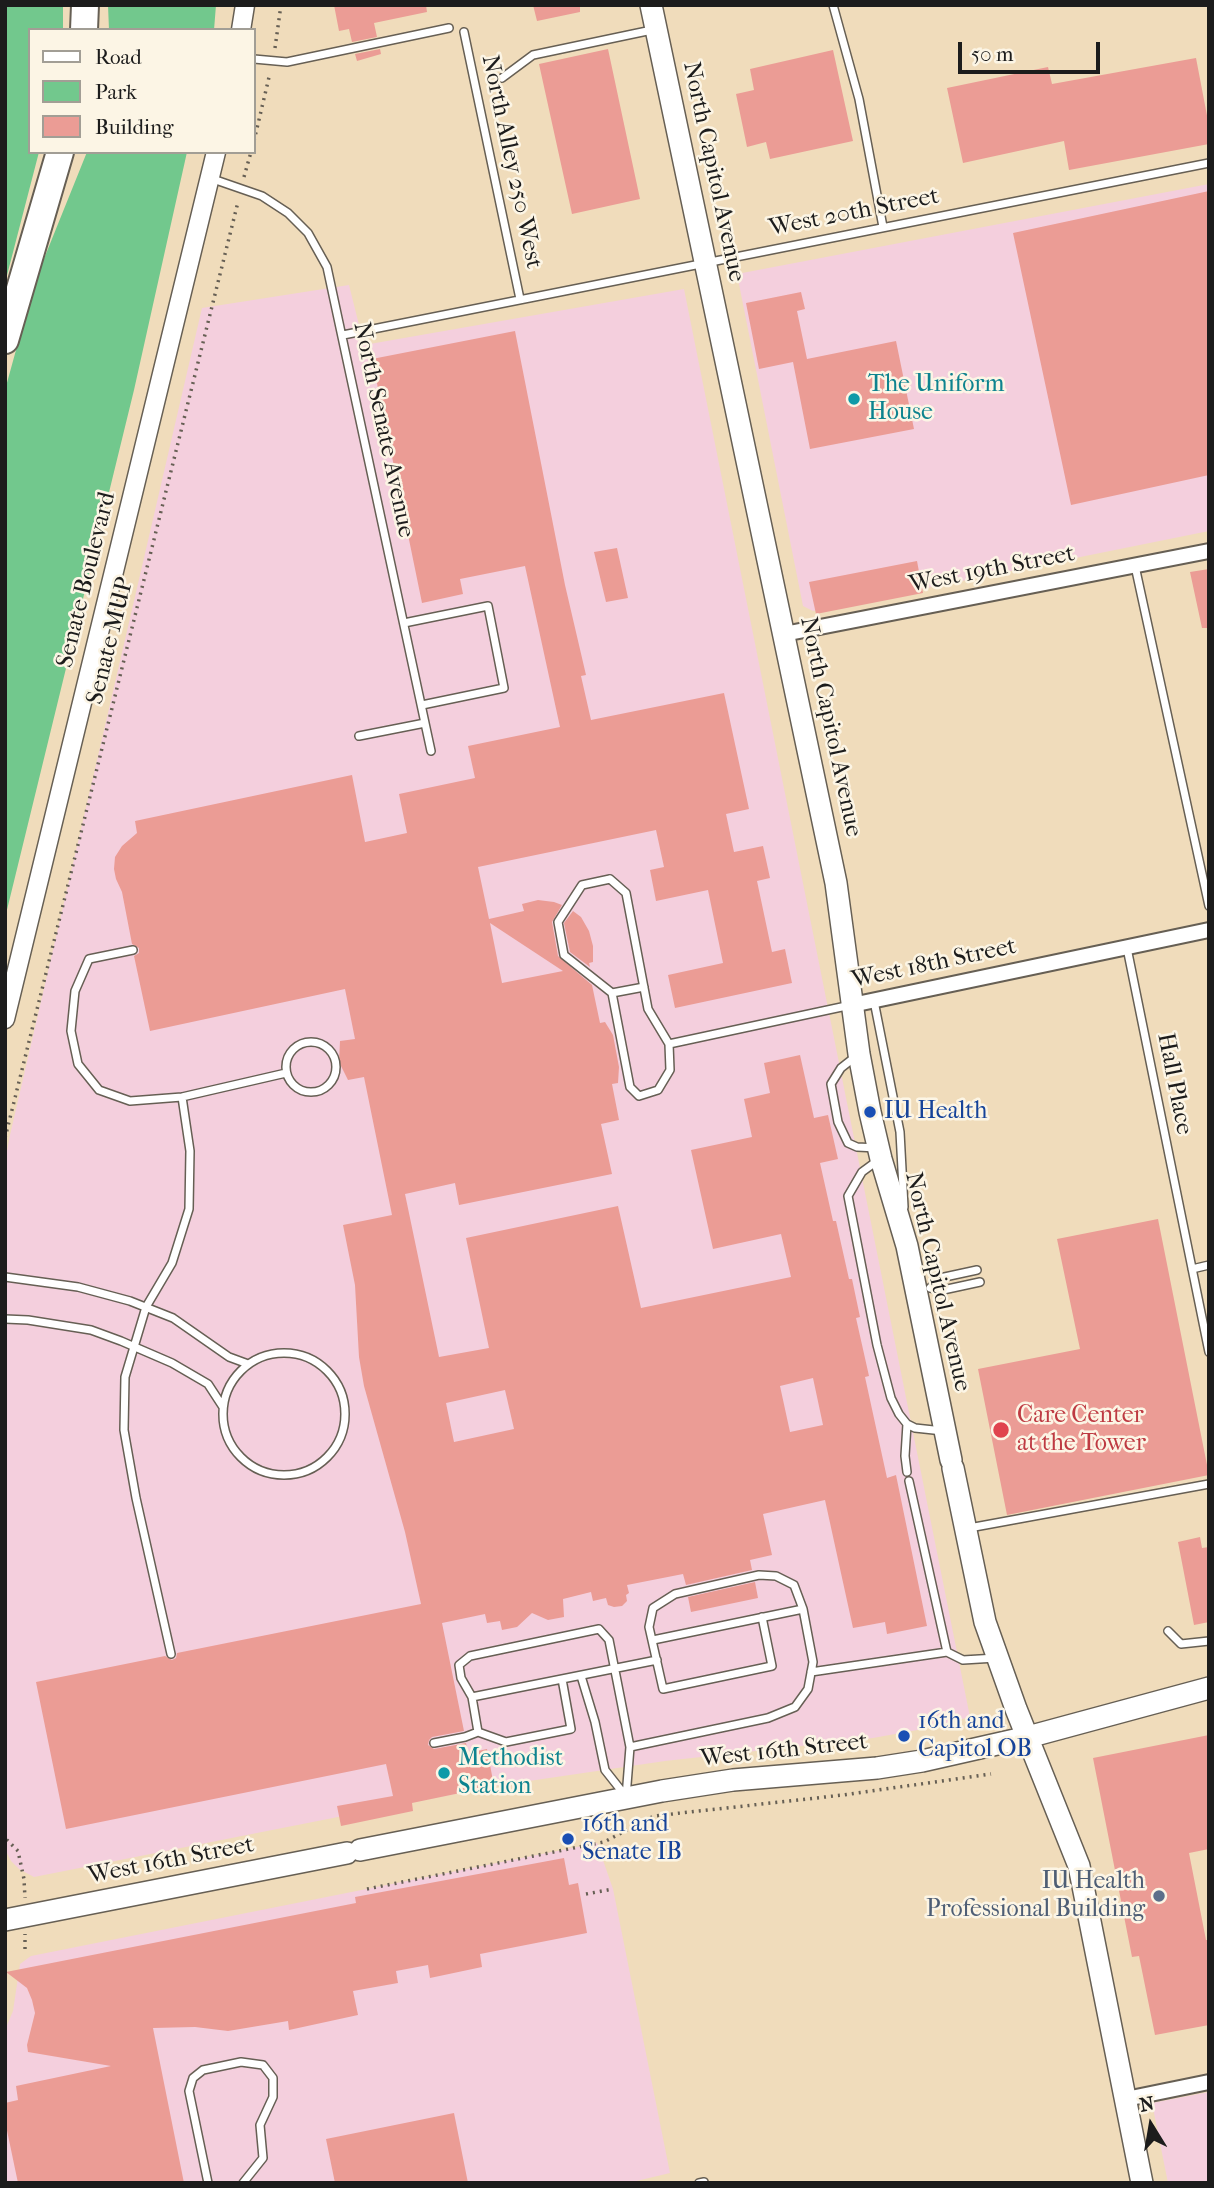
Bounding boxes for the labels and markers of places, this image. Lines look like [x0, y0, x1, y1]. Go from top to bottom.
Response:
place label: The Uniform House [868, 371, 1004, 427]
marker: The Uniform House [846, 391, 862, 407]
place label: IU Health [884, 1098, 987, 1126]
marker: IU Health [862, 1104, 878, 1120]
place label: Care Center at the Tower [1017, 1402, 1146, 1458]
marker: Care Center at the Tower [991, 1420, 1011, 1440]
place label: 16th and Capitol OB [918, 1708, 1032, 1764]
marker: 16th and Capitol OB [896, 1728, 912, 1744]
place label: Methodist Station [458, 1745, 563, 1801]
marker: Methodist Station [436, 1765, 452, 1781]
place label: 16th and Senate IB [582, 1811, 682, 1867]
marker: 16th and Senate IB [560, 1831, 576, 1847]
place label: IU Health Professional Building [926, 1868, 1145, 1924]
marker: IU Health Professional Building [1151, 1888, 1167, 1904]

